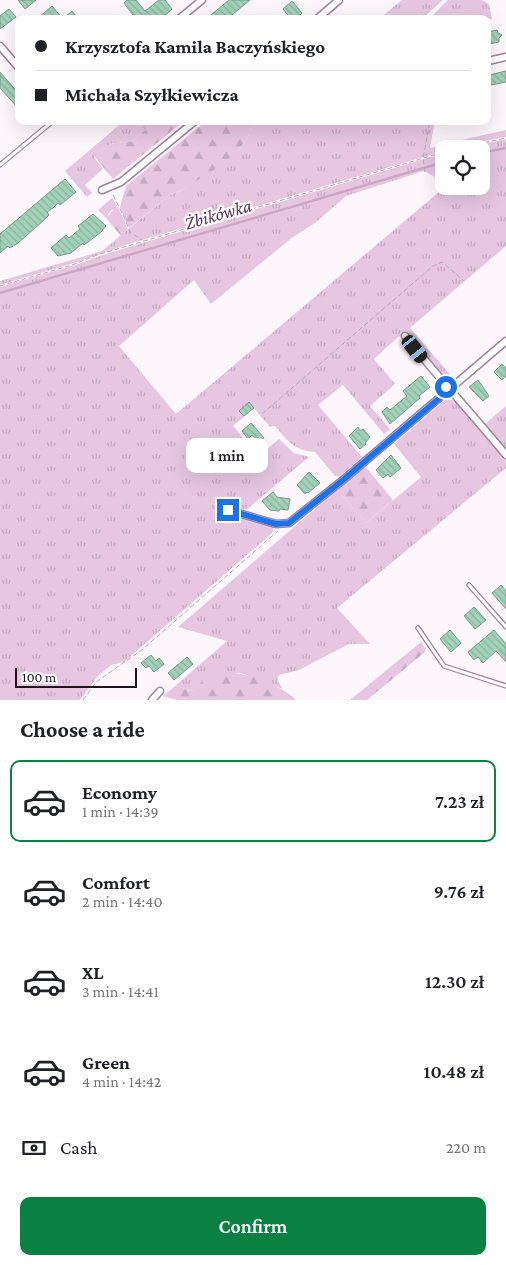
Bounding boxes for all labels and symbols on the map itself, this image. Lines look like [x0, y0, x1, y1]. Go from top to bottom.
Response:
water label: Żbikówka [182, 194, 254, 234]
car [399, 333, 430, 365]
route start [435, 376, 457, 398]
callout: 1 min [187, 438, 269, 472]
route end [217, 499, 239, 521]
scale bar [15, 665, 138, 688]

